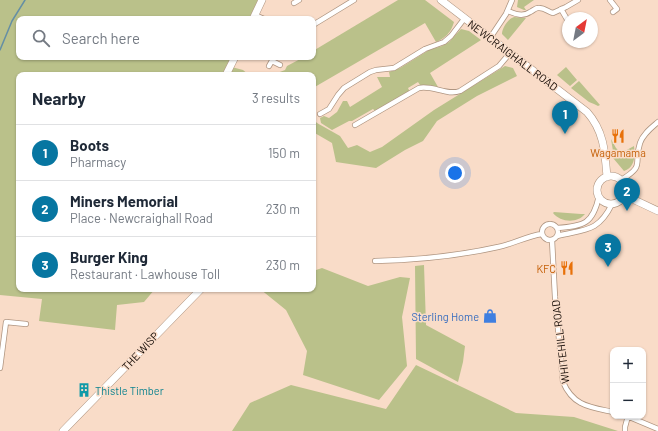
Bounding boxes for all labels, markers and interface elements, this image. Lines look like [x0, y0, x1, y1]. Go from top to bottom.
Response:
north arrow [562, 12, 598, 48]
search box [16, 16, 316, 60]
street label: NEWCRAIGHALL ROAD [465, 17, 561, 93]
icon: search [30, 27, 52, 49]
text: Search here [62, 29, 140, 47]
text: Nearby [32, 88, 86, 108]
text: 3 results [252, 90, 300, 106]
pin: 1 [552, 101, 578, 134]
restaurant icon: Wagamama [610, 128, 626, 144]
text: Boots [70, 136, 109, 154]
text: 1 [43, 145, 47, 161]
text: 150 m [268, 145, 300, 161]
place label: Wagamama [590, 146, 646, 159]
text: Pharmacy [70, 154, 126, 170]
your location [445, 163, 465, 183]
pin: 2 [614, 178, 640, 211]
text: Miners Memorial [70, 192, 178, 210]
text: 2 [41, 201, 49, 217]
text: 230 m [266, 201, 300, 217]
text: Place · Newcraighall Road [70, 210, 213, 226]
pin: 3 [595, 234, 621, 267]
text: Burger King [70, 248, 148, 266]
text: 3 [41, 257, 49, 273]
text: 230 m [266, 257, 300, 273]
restaurant icon: KFC [559, 260, 575, 276]
place label: KFC [536, 262, 556, 275]
text: Restaurant · Lawhouse Toll [70, 266, 220, 282]
street label: WHITEHILL ROAD [548, 299, 572, 385]
shop icon: Sterling Home [482, 308, 498, 324]
place label: Sterling Home [411, 310, 479, 323]
street label: THE WISP [119, 329, 161, 373]
map controls [610, 347, 646, 419]
button: + [610, 347, 646, 383]
building icon: Thistle Timber [76, 382, 92, 398]
button: − [610, 383, 646, 419]
place label: Thistle Timber [95, 384, 164, 397]

